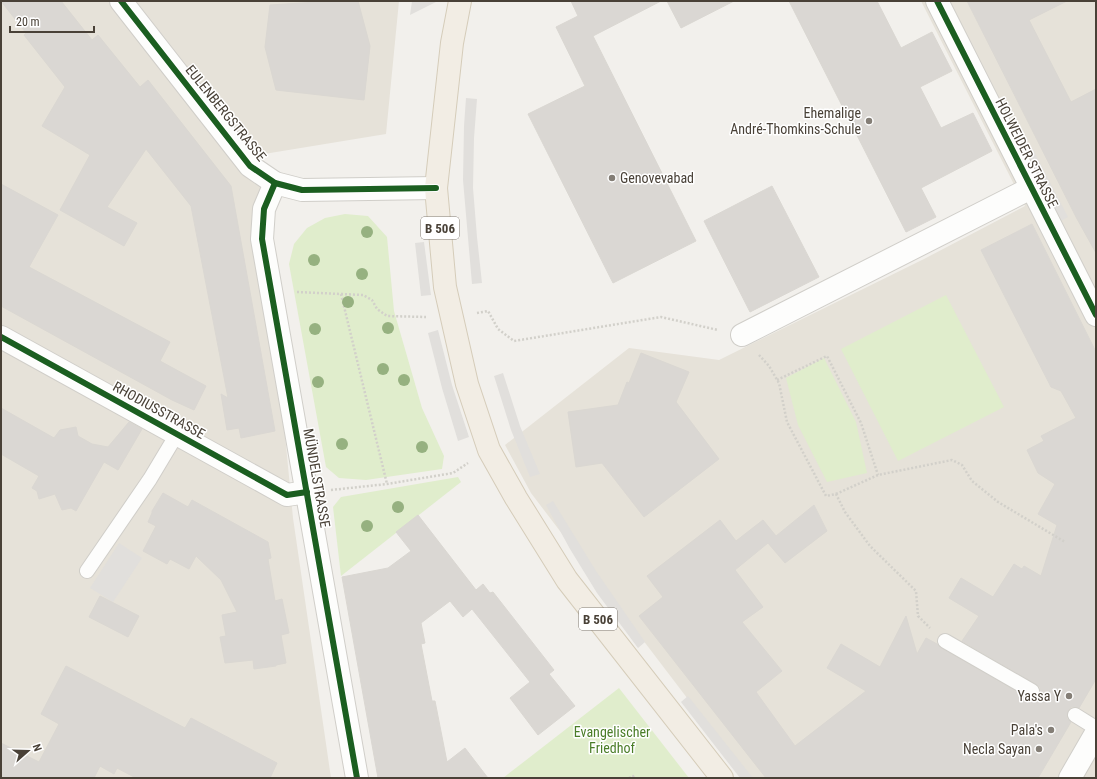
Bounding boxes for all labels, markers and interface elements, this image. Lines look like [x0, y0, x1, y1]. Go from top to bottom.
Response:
scale bar [10, 8, 94, 34]
text: 20 m [16, 15, 40, 29]
street label: EULENBERGSTRASSE [182, 62, 270, 164]
street label: HOLWEIDER STRASSE [992, 95, 1062, 211]
place label: Ehemalige André-Thomkins-Schule [730, 105, 861, 137]
marker: Ehemalige André-Thomkins-Schule [864, 116, 874, 126]
place label: Genovevabad [620, 170, 694, 186]
marker: Genovevabad [607, 173, 617, 183]
road number: B 506 [421, 217, 459, 239]
street label: RHODIUSSTRASSE [110, 378, 208, 442]
street label: MÜNDELSTRASSE [300, 427, 334, 529]
road number: B 506 [579, 608, 617, 630]
place label: Yassa Y [1017, 688, 1062, 704]
marker: Yassa Y [1064, 691, 1074, 701]
place label: Pala's [1011, 722, 1043, 738]
park label: Evangelischer Friedhof [574, 724, 650, 756]
marker: Pala's [1046, 725, 1056, 735]
north arrow [8, 731, 48, 771]
place label: Necla Sayan [963, 741, 1031, 757]
text: N [30, 742, 44, 753]
marker: Necla Sayan [1034, 744, 1044, 754]

